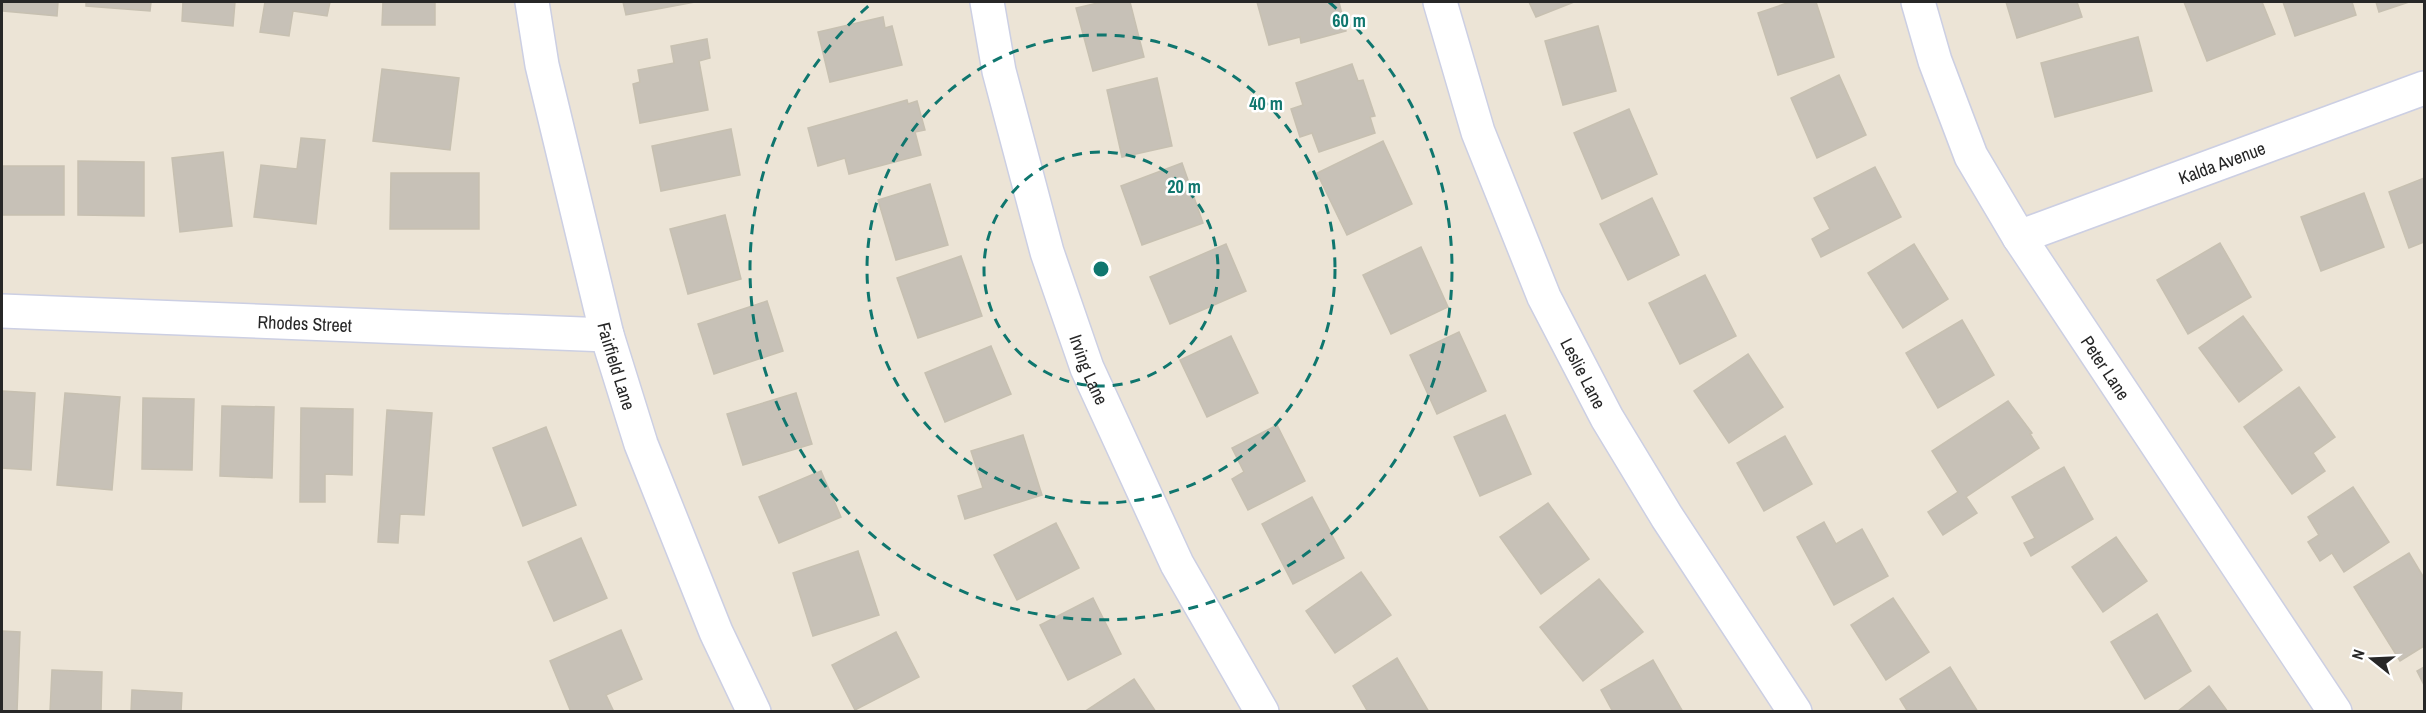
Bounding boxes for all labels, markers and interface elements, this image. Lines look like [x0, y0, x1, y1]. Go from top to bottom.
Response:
text: 60 m [1332, 8, 1366, 33]
text: 40 m [1249, 91, 1283, 116]
street label: Kalda Avenue [2175, 135, 2269, 190]
text: 20 m [1167, 174, 1201, 199]
centre of rings [1091, 259, 1111, 279]
street label: Rhodes Street [257, 309, 352, 337]
street label: Fairfield Lane [592, 320, 642, 413]
street label: Irving Lane [1064, 331, 1115, 409]
street label: Peter Lane [2075, 331, 2136, 405]
street label: Leslie Lane [1555, 333, 1612, 413]
north arrow [2342, 629, 2402, 689]
text: N [2346, 646, 2370, 662]

